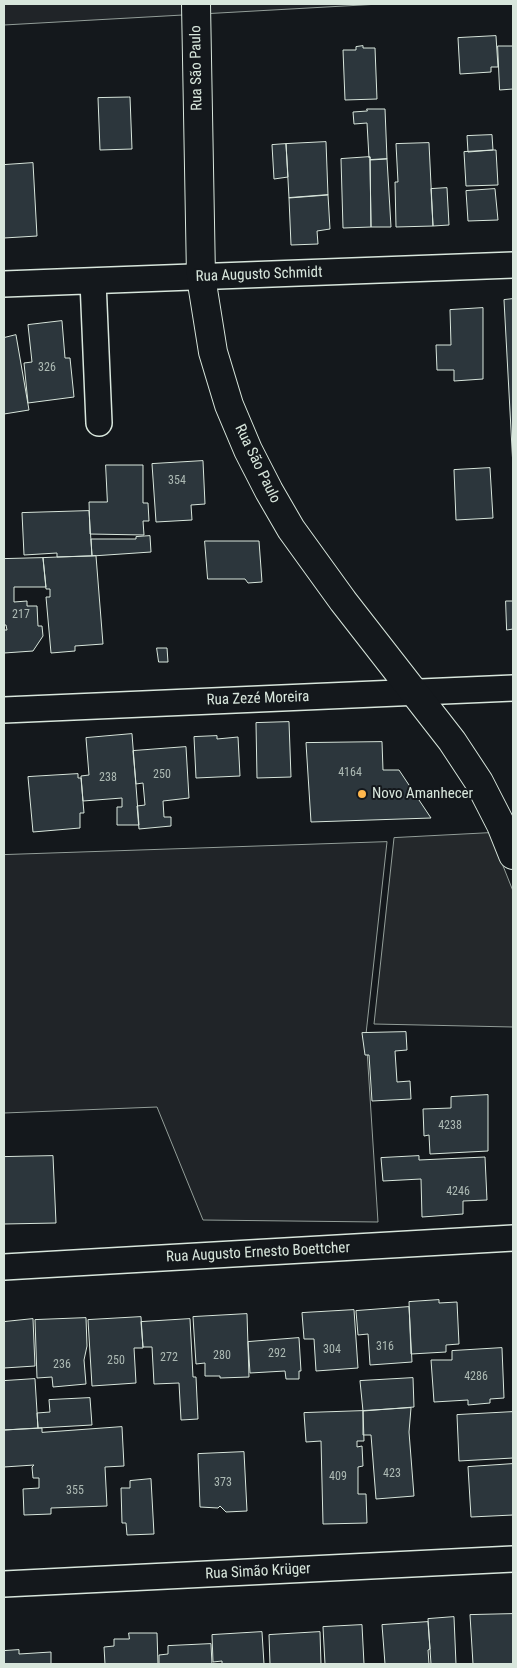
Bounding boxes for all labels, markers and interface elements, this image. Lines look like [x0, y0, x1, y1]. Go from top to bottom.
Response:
street label: Rua São Paulo [187, 25, 207, 111]
street label: Rua Augusto Schmidt [195, 264, 323, 286]
house number: 326 [38, 361, 56, 375]
street label: Rua São Paulo [230, 422, 284, 506]
house number: 354 [168, 474, 186, 488]
house number: 217 [12, 608, 30, 622]
street label: Rua Zezé Moreira [206, 688, 310, 710]
house number: 4164 [338, 766, 362, 780]
house number: 250 [153, 768, 171, 782]
house number: 238 [99, 771, 117, 785]
place label: Novo Amanhecer [372, 785, 473, 803]
marker: Novo Amanhecer [356, 788, 368, 800]
house number: 4238 [438, 1119, 462, 1133]
house number: 4246 [446, 1185, 470, 1199]
street label: Rua Augusto Ernesto Boettcher [166, 1239, 350, 1267]
house number: 316 [376, 1340, 394, 1354]
house number: 304 [323, 1343, 341, 1357]
house number: 292 [268, 1347, 286, 1361]
house number: 280 [213, 1349, 231, 1363]
house number: 272 [160, 1351, 178, 1365]
house number: 250 [107, 1354, 125, 1368]
house number: 236 [53, 1358, 71, 1372]
house number: 4286 [464, 1370, 488, 1384]
house number: 423 [383, 1467, 401, 1481]
house number: 409 [329, 1470, 347, 1484]
house number: 373 [214, 1476, 232, 1490]
house number: 355 [66, 1484, 84, 1498]
street label: Rua Simão Krüger [205, 1560, 311, 1584]

